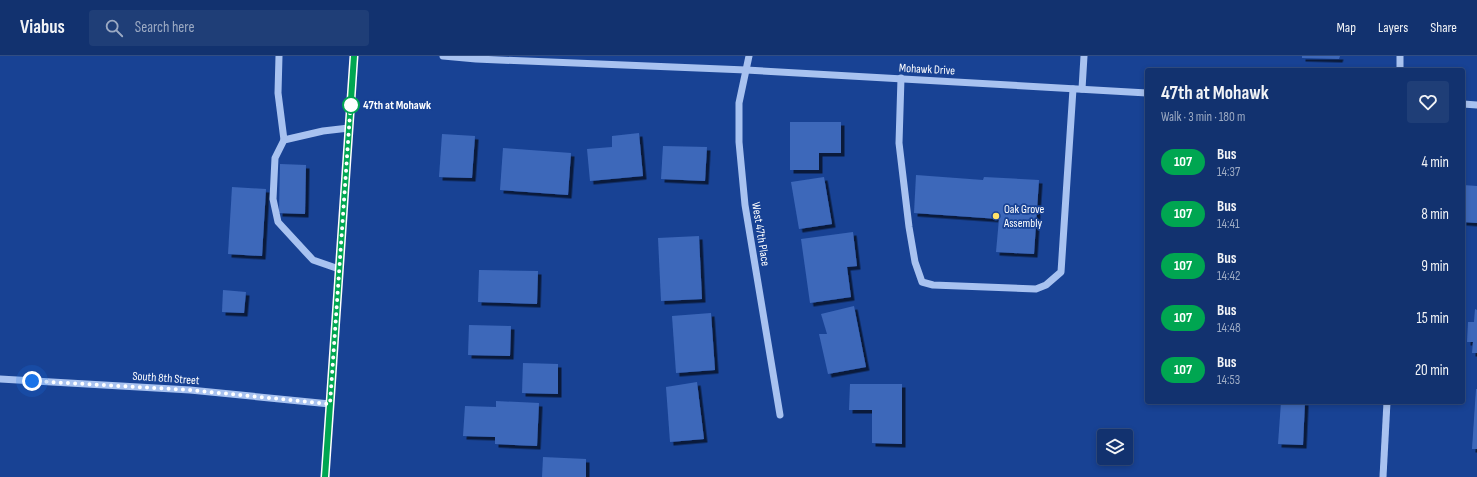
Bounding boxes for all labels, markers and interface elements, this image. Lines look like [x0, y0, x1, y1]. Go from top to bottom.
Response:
search box [89, 10, 369, 46]
text: Viabus [20, 16, 65, 39]
icon: search [103, 17, 125, 39]
text: Search here [135, 18, 194, 37]
text: Map [1336, 19, 1356, 36]
text: Layers [1378, 19, 1408, 36]
text: Share [1430, 19, 1457, 36]
street label: Mohawk Drive [899, 61, 955, 78]
button: heart [1407, 81, 1449, 123]
text: 47th at Mohawk [1161, 82, 1269, 105]
marker: 47th at Mohawk [342, 96, 360, 114]
place label: 47th at Mohawk [363, 98, 431, 113]
text: Walk · 3 min · 180 m [1161, 109, 1245, 125]
text: Bus [1217, 145, 1236, 164]
text: 107 [1174, 153, 1192, 170]
text: 4 min [1422, 153, 1449, 172]
text: 14:37 [1217, 164, 1240, 180]
text: Bus [1217, 197, 1236, 216]
street label: West 47th Place [748, 201, 773, 267]
place label: Oak Grove Assembly [1003, 202, 1045, 231]
text: 107 [1174, 205, 1192, 222]
text: 8 min [1421, 205, 1449, 224]
marker: Oak Grove Assembly [991, 211, 1001, 221]
text: 14:41 [1217, 216, 1239, 232]
text: Bus [1217, 249, 1236, 268]
text: 107 [1174, 257, 1192, 274]
text: 9 min [1421, 257, 1449, 276]
text: 14:42 [1217, 268, 1240, 284]
text: Bus [1217, 301, 1236, 320]
text: 107 [1174, 309, 1192, 326]
text: 15 min [1417, 309, 1449, 328]
text: 14:48 [1217, 320, 1241, 336]
text: Bus [1217, 353, 1236, 372]
text: 107 [1174, 361, 1192, 378]
text: 20 min [1415, 361, 1449, 380]
street label: South 8th Street [132, 369, 200, 388]
your location [22, 371, 42, 391]
text: 14:53 [1217, 372, 1240, 388]
map controls [1097, 429, 1133, 465]
button: layers [1097, 429, 1133, 465]

